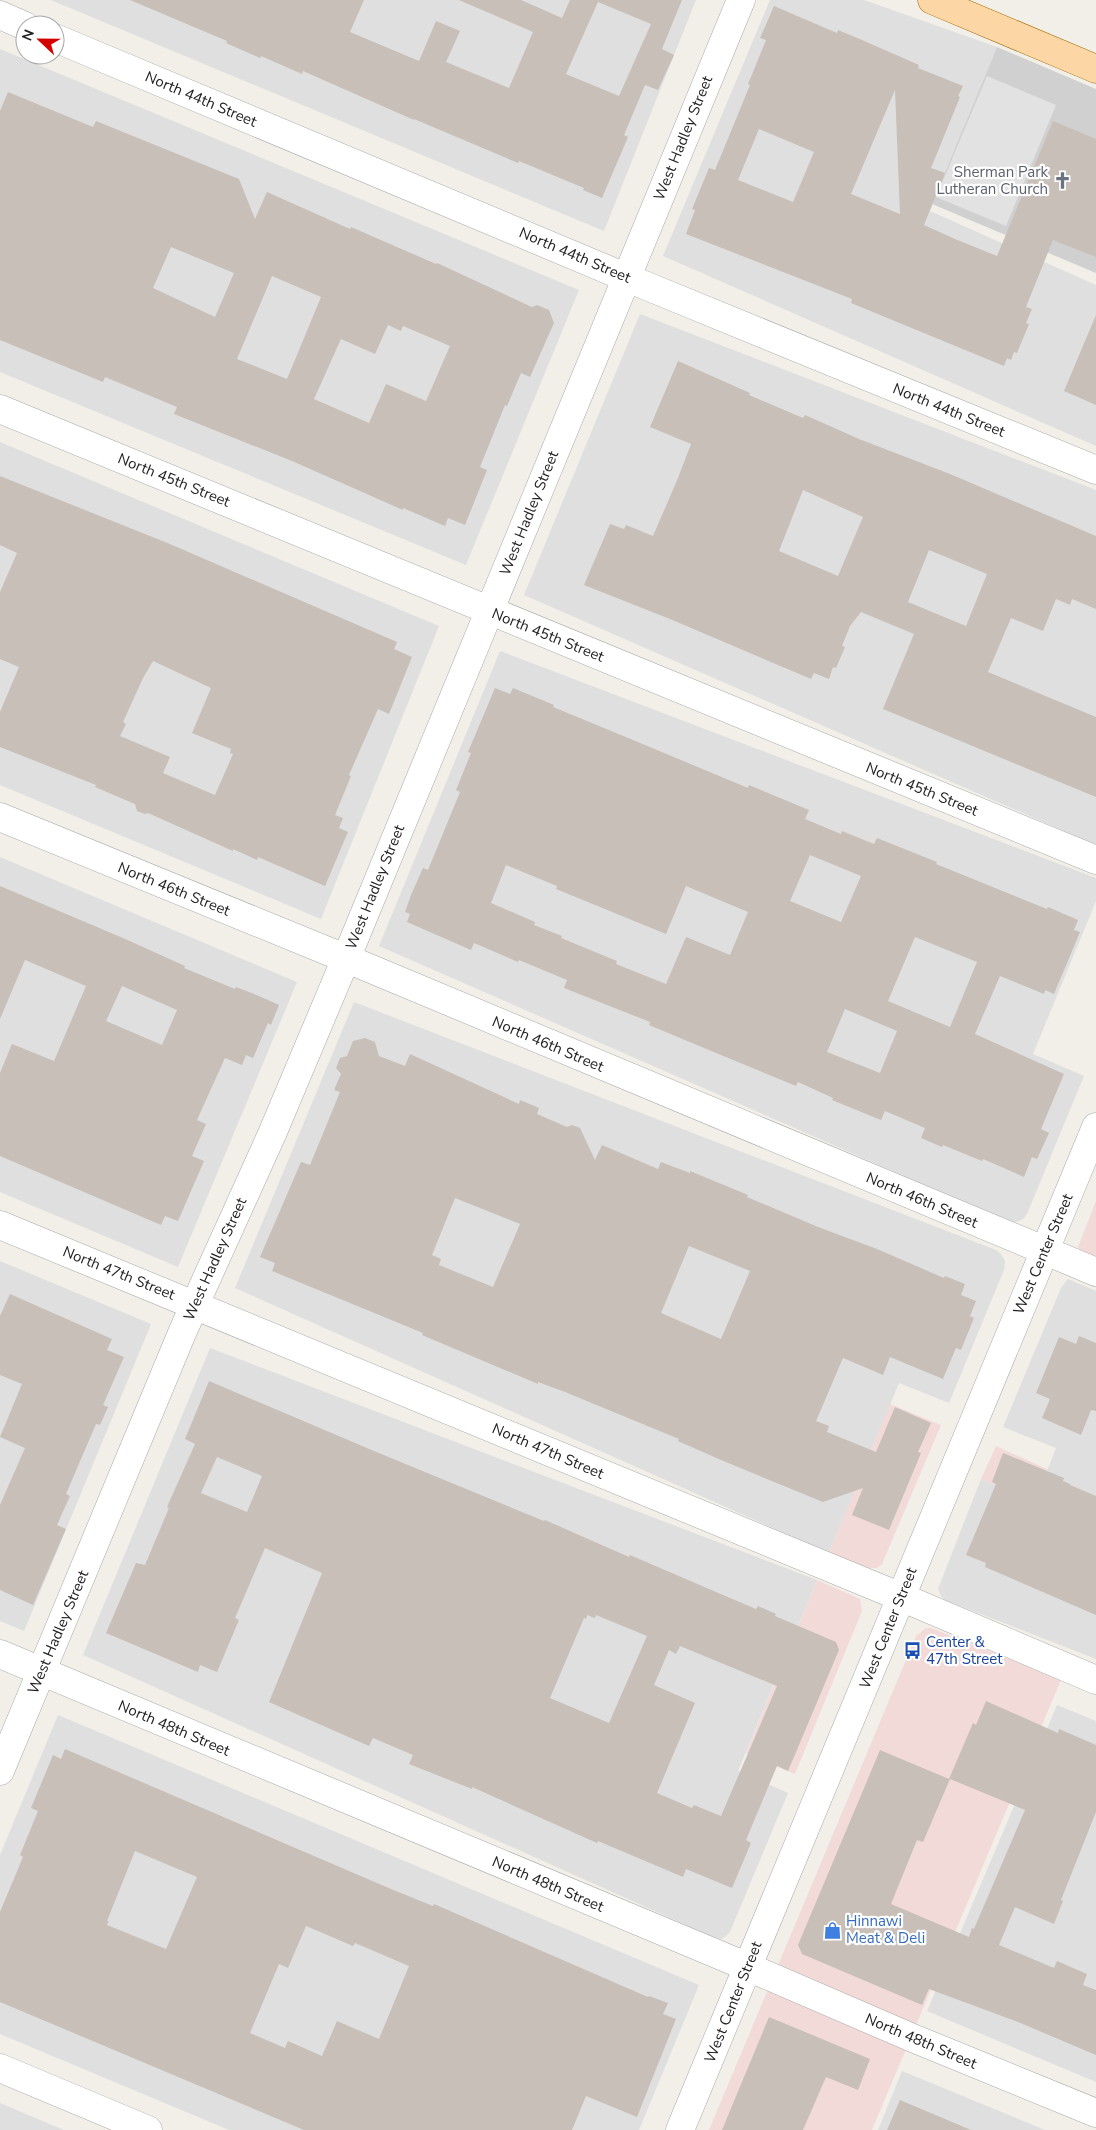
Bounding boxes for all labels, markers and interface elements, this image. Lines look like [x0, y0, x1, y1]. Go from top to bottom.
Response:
north arrow [15, 15, 65, 65]
text: N [18, 27, 39, 44]
street label: North 44th Street [142, 66, 261, 132]
street label: West Hadley Street [649, 72, 717, 203]
place label: Sherman Park Lutheran Church [936, 162, 1048, 199]
church icon: Sherman Park Lutheran Church [1052, 171, 1072, 191]
street label: North 44th Street [516, 222, 635, 288]
street label: North 44th Street [890, 378, 1009, 442]
street label: West Hadley Street [495, 447, 563, 578]
street label: North 45th Street [115, 448, 234, 512]
street label: North 45th Street [489, 603, 608, 667]
street label: North 45th Street [863, 757, 982, 821]
street label: West Hadley Street [341, 821, 409, 952]
street label: North 46th Street [115, 857, 234, 921]
street label: North 46th Street [489, 1011, 608, 1077]
street label: North 46th Street [863, 1167, 982, 1233]
street label: West Center Street [1009, 1190, 1078, 1317]
street label: West Hadley Street [179, 1194, 251, 1324]
street label: North 47th Street [60, 1241, 179, 1305]
street label: North 47th Street [489, 1418, 608, 1484]
street label: West Center Street [855, 1564, 922, 1692]
street label: West Hadley Street [23, 1566, 93, 1697]
place label: Center & 47th Street [926, 1632, 1003, 1669]
bus stop icon: Center & 47th Street [902, 1641, 922, 1661]
street label: North 48th Street [115, 1695, 234, 1761]
street label: North 48th Street [489, 1851, 608, 1917]
place label: Hinnawi Meat & Deli [846, 1911, 925, 1948]
shop icon: Hinnawi Meat & Deli [822, 1920, 842, 1940]
street label: West Center Street [700, 1938, 767, 2066]
street label: North 48th Street [862, 2008, 981, 2074]

